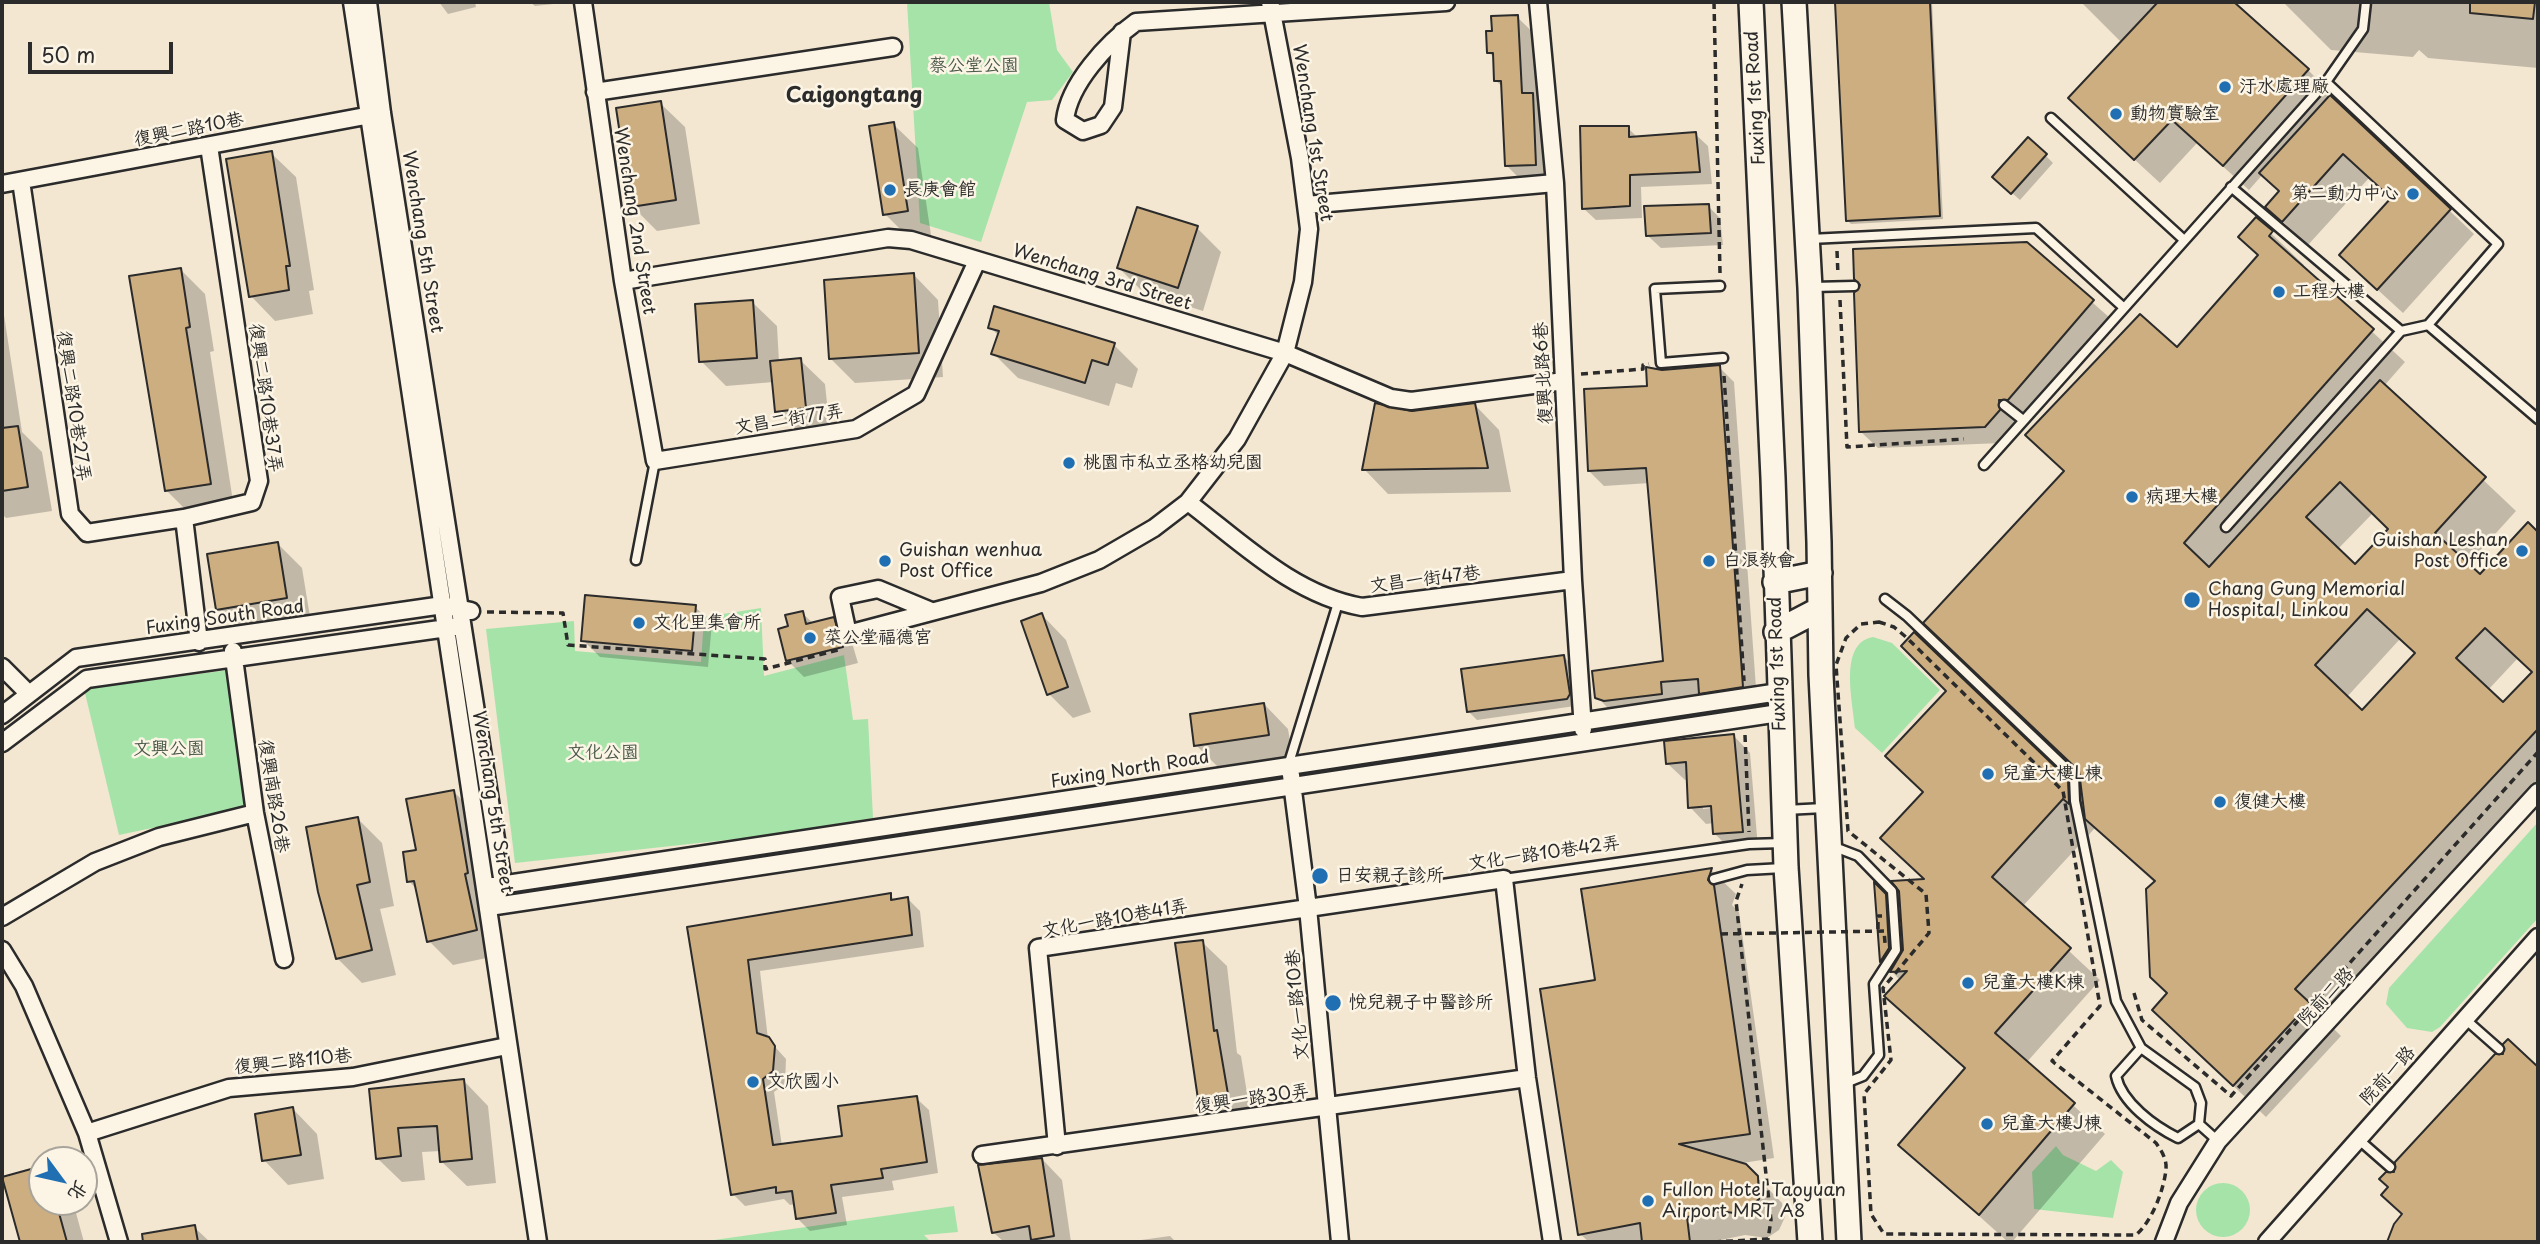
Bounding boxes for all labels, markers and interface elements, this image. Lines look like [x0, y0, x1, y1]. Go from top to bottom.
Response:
scale bar [32, 28, 177, 72]
street label: Fuxing 1st Road [1742, 30, 1770, 166]
text: 50 m [41, 38, 95, 70]
street label: Wenchang 1st Street [1287, 43, 1337, 223]
park label: 蔡公堂公園 [929, 55, 1019, 77]
place label: 汙水處理廠 [2239, 76, 2329, 98]
marker: 汙水處理廠 [2217, 79, 2233, 95]
district label: Caigongtang [786, 83, 922, 109]
place label: 動物實驗室 [2130, 103, 2220, 125]
marker: 動物實驗室 [2108, 106, 2124, 122]
street label: 復興二路10巷 [132, 109, 246, 151]
street label: Wenchang 2nd Street [609, 126, 659, 316]
street label: Wenchang 5th Street [397, 149, 447, 335]
place label: 長庚會館 [904, 179, 976, 201]
marker: 長庚會館 [882, 182, 898, 198]
place label: 第二動力中心 [2291, 183, 2399, 205]
marker: 第二動力中心 [2405, 186, 2421, 202]
street label: Wenchang 3rd Street [1010, 241, 1194, 315]
place label: 工程大樓 [2293, 281, 2365, 303]
marker: 工程大樓 [2271, 284, 2287, 300]
street label: 復興北路6巷 [1531, 321, 1557, 425]
street label: 復興二路10巷37弄 [244, 322, 286, 474]
street label: 復興二路10巷27弄 [52, 329, 94, 483]
street label: 文昌二街77弄 [733, 401, 845, 439]
place label: 桃園市私立丞格幼兒園 [1083, 452, 1263, 474]
marker: 桃園市私立丞格幼兒園 [1061, 455, 1077, 471]
place label: 病理大樓 [2146, 486, 2218, 508]
marker: 病理大樓 [2124, 489, 2140, 505]
place label: Guishan Leshan Post Office [2372, 530, 2508, 572]
place label: Guishan wenhua Post Office [899, 540, 1042, 582]
marker: Guishan Leshan Post Office [2514, 543, 2530, 559]
place label: 白浪教會 [1723, 550, 1795, 572]
marker: Guishan wenhua Post Office [877, 553, 893, 569]
marker: 白浪教會 [1701, 553, 1717, 569]
street label: 文昌一街47巷 [1369, 563, 1481, 597]
place label: Chang Gung Memorial Hospital, Linkou [2208, 579, 2405, 622]
marker: Chang Gung Memorial Hospital, Linkou [2182, 590, 2202, 610]
street label: Fuxing South Road [144, 596, 306, 640]
street label: Fuxing 1st Road [1765, 596, 1791, 732]
place label: 文化里集會所 [653, 612, 761, 634]
marker: 文化里集會所 [631, 615, 647, 631]
place label: 菜公堂福德宮 [824, 627, 932, 649]
marker: 菜公堂福德宮 [802, 630, 818, 646]
street label: Wenchang 5th Street [467, 709, 517, 895]
park label: 文興公園 [133, 738, 205, 760]
street label: 復興南路26巷 [253, 738, 293, 854]
park label: 文化公園 [567, 742, 639, 764]
street label: Fuxing North Road [1049, 747, 1211, 793]
place label: 兒童大樓L棟 [2002, 763, 2102, 785]
marker: 兒童大樓L棟 [1980, 766, 1996, 782]
place label: 復健大樓 [2234, 791, 2306, 813]
marker: 復健大樓 [2212, 794, 2228, 810]
street label: 文化一路10巷42弄 [1467, 833, 1621, 875]
place label: 日安親子診所 [1336, 865, 1444, 887]
marker: 日安親子診所 [1310, 866, 1330, 886]
street label: 文化一路10巷41弄 [1040, 896, 1190, 942]
street label: 文化一路10巷 [1282, 949, 1314, 1061]
street label: 院前二路 [2294, 963, 2358, 1031]
place label: 兒童大樓K棟 [1982, 972, 2084, 994]
marker: 兒童大樓K棟 [1960, 975, 1976, 991]
place label: 悅兒親子中醫診所 [1349, 992, 1493, 1014]
marker: 悅兒親子中醫診所 [1323, 993, 1343, 1013]
street label: 院前一路 [2356, 1042, 2420, 1110]
street label: 復興二路110巷 [233, 1045, 353, 1079]
place label: 文欣國小 [767, 1071, 839, 1093]
marker: 文欣國小 [745, 1074, 761, 1090]
street label: 復興一路30弄 [1194, 1080, 1310, 1118]
place label: 兒童大樓J棟 [2001, 1113, 2102, 1135]
marker: 兒童大樓J棟 [1979, 1116, 1995, 1132]
north arrow [28, 1146, 98, 1216]
text: 北 [62, 1176, 96, 1207]
place label: Fullon Hotel Taoyuan Airport MRT A8 [1662, 1180, 1846, 1222]
marker: Fullon Hotel Taoyuan Airport MRT A8 [1640, 1193, 1656, 1209]

